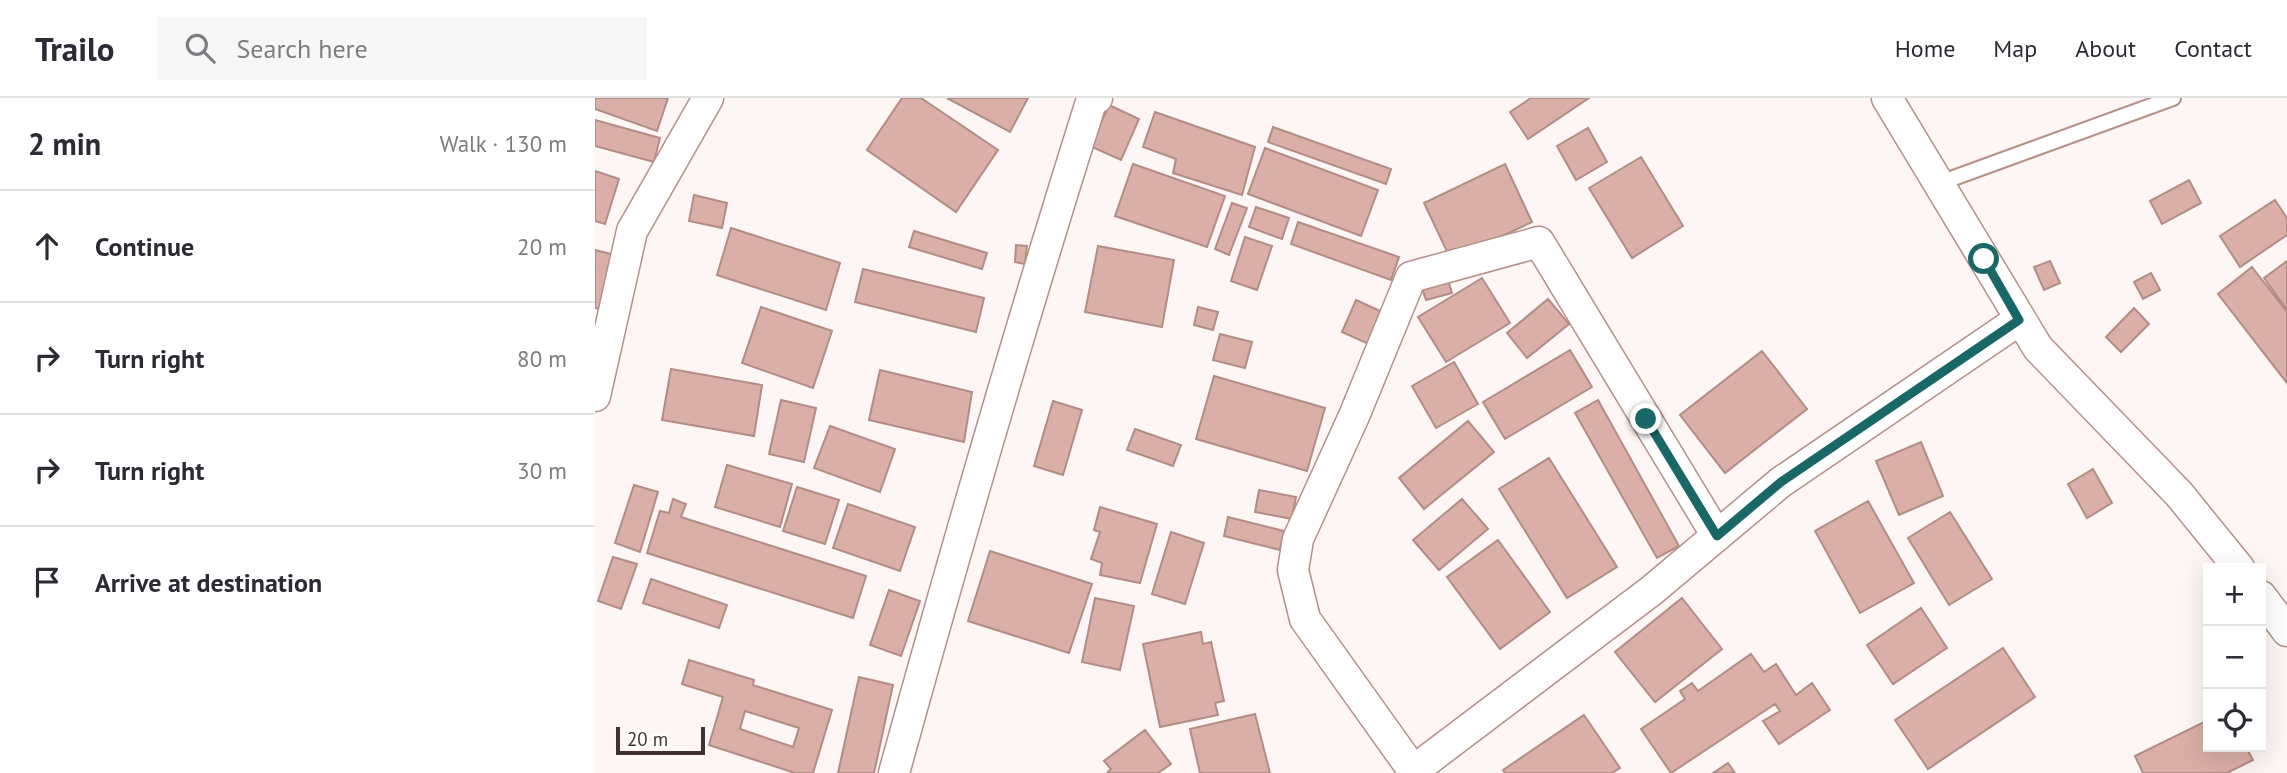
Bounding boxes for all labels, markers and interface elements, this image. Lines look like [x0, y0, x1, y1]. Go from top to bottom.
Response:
search box [157, 17, 647, 80]
text: Trailo [35, 27, 115, 70]
icon: search [181, 29, 219, 67]
text: Search here [237, 32, 368, 65]
text: Home [1895, 33, 1955, 64]
text: Map [1993, 33, 2037, 64]
text: About [2075, 33, 2136, 64]
text: Contact [2174, 33, 2252, 64]
text: 2 min [28, 124, 101, 163]
text: Walk · 130 m [440, 129, 567, 158]
icon: ahead [28, 227, 66, 265]
text: Continue [95, 230, 194, 263]
text: 20 m [517, 232, 567, 261]
route start [1968, 243, 1999, 274]
icon: right [28, 339, 66, 377]
text: Turn right [95, 342, 204, 375]
text: 80 m [517, 344, 567, 373]
route end [1630, 403, 1661, 434]
icon: right [28, 451, 66, 489]
text: Turn right [95, 454, 204, 487]
text: 30 m [517, 456, 567, 485]
icon: arrive [28, 563, 66, 601]
map controls [2203, 563, 2266, 752]
button: + [2203, 563, 2266, 626]
text: Arrive at destination [95, 566, 322, 599]
button: − [2203, 626, 2266, 689]
button: locate [2203, 689, 2266, 752]
scale bar [616, 724, 705, 756]
text: 20 m [627, 727, 668, 751]

